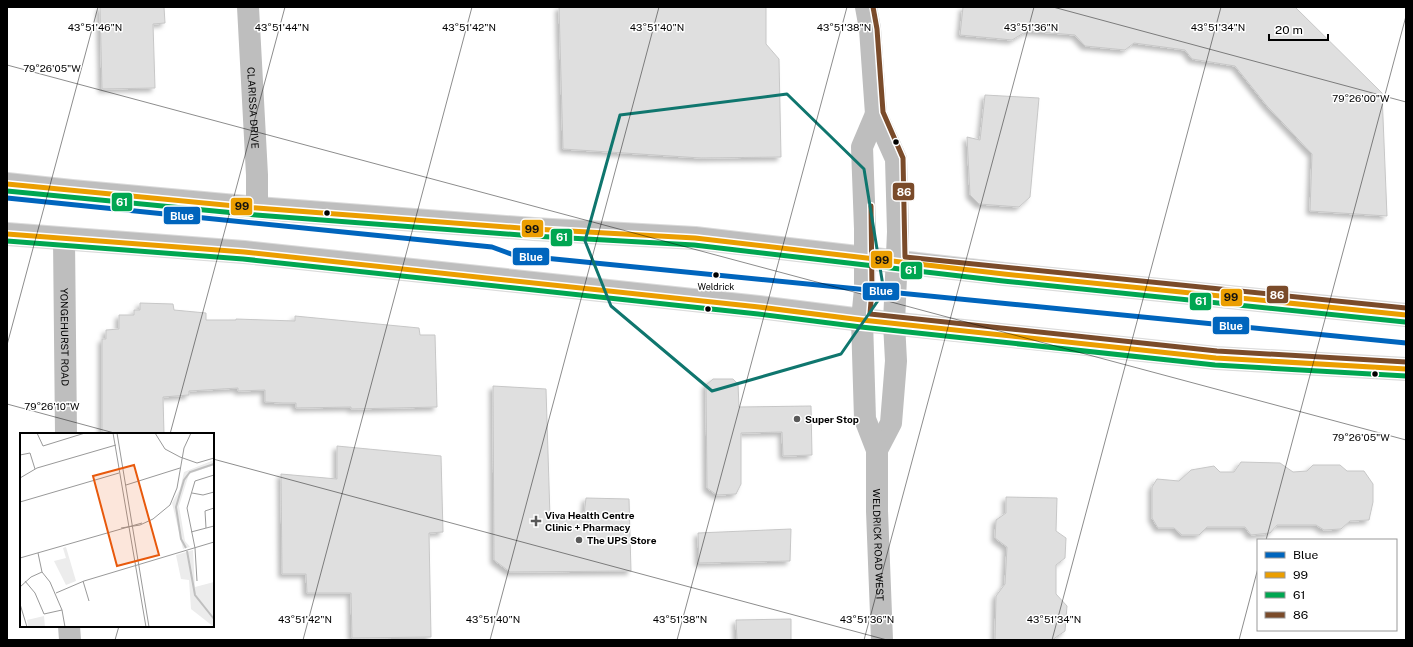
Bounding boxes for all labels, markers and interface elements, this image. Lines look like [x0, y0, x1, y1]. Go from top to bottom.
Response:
scale bar [1269, 16, 1328, 42]
text: 43°51'46"N [68, 21, 122, 33]
text: 43°51'44"N [255, 21, 309, 33]
text: 43°51'42"N [442, 21, 496, 33]
text: 43°51'40"N [630, 21, 684, 33]
text: 43°51'38"N [817, 21, 871, 33]
text: 43°51'36"N [1004, 21, 1058, 33]
text: 43°51'34"N [1191, 21, 1245, 33]
text: 20 m [1275, 23, 1303, 37]
text: 79°26'05"W [23, 62, 81, 74]
street label: CLARISSA DRIVE [245, 67, 262, 149]
text: 79°26'00"W [1332, 92, 1390, 104]
unlabelled marker [891, 137, 901, 147]
line badge: 86 [892, 182, 915, 201]
text: 86 [897, 186, 911, 198]
line badge: 61 [111, 192, 133, 212]
text: 61 [116, 196, 128, 208]
line badge: 99 [230, 197, 253, 216]
text: 99 [235, 200, 249, 212]
line badge: Blue [163, 206, 201, 225]
unlabelled marker [322, 208, 332, 218]
text: Blue [170, 210, 194, 222]
line badge: 99 [521, 219, 544, 238]
text: 99 [525, 223, 539, 235]
line badge: 61 [550, 228, 573, 247]
text: 61 [556, 231, 568, 243]
line badge: Blue [512, 247, 550, 266]
line badge: 99 [870, 250, 893, 269]
text: Blue [519, 251, 543, 263]
text: 99 [875, 254, 889, 266]
line badge: 61 [900, 261, 923, 280]
text: 61 [905, 264, 917, 276]
marker: Weldrick [711, 270, 721, 280]
place label: Weldrick [698, 281, 734, 292]
line badge: Blue [862, 282, 900, 301]
text: Blue [869, 285, 893, 297]
line badge: 86 [1266, 285, 1289, 304]
street label: YONGEHURST ROAD [59, 288, 72, 386]
line badge: 99 [1220, 288, 1243, 307]
text: 86 [1270, 289, 1284, 301]
text: 99 [1224, 291, 1238, 303]
line badge: 61 [1189, 292, 1212, 311]
text: 61 [1195, 295, 1207, 307]
unlabelled marker [703, 304, 713, 314]
line badge: Blue [1212, 316, 1250, 335]
text: Blue [1219, 320, 1243, 332]
unlabelled marker [1370, 369, 1380, 379]
text: 79°26'10"W [24, 400, 80, 412]
place label: Super Stop [805, 413, 859, 425]
marker: Super Stop [792, 414, 802, 424]
text: 79°26'05"W [1332, 431, 1390, 443]
inset map [20, 433, 214, 627]
street label: WELDRICK ROAD WEST [871, 488, 886, 601]
place label: Viva Health Centre Clinic + Pharmacy [545, 509, 635, 533]
marker: Viva Health Centre Clinic + Pharmacy [530, 515, 542, 527]
place label: The UPS Store [587, 534, 657, 546]
marker: The UPS Store [574, 535, 584, 545]
legend [1257, 539, 1397, 631]
text: Blue [1293, 548, 1318, 562]
text: 99 [1293, 568, 1308, 582]
text: 61 [1293, 588, 1305, 602]
text: 86 [1293, 608, 1308, 622]
text: 43°51'42"N [278, 613, 332, 625]
text: 43°51'40"N [466, 613, 520, 625]
text: 43°51'38"N [653, 613, 707, 625]
text: 43°51'36"N [840, 613, 894, 625]
text: 43°51'34"N [1027, 613, 1081, 625]

